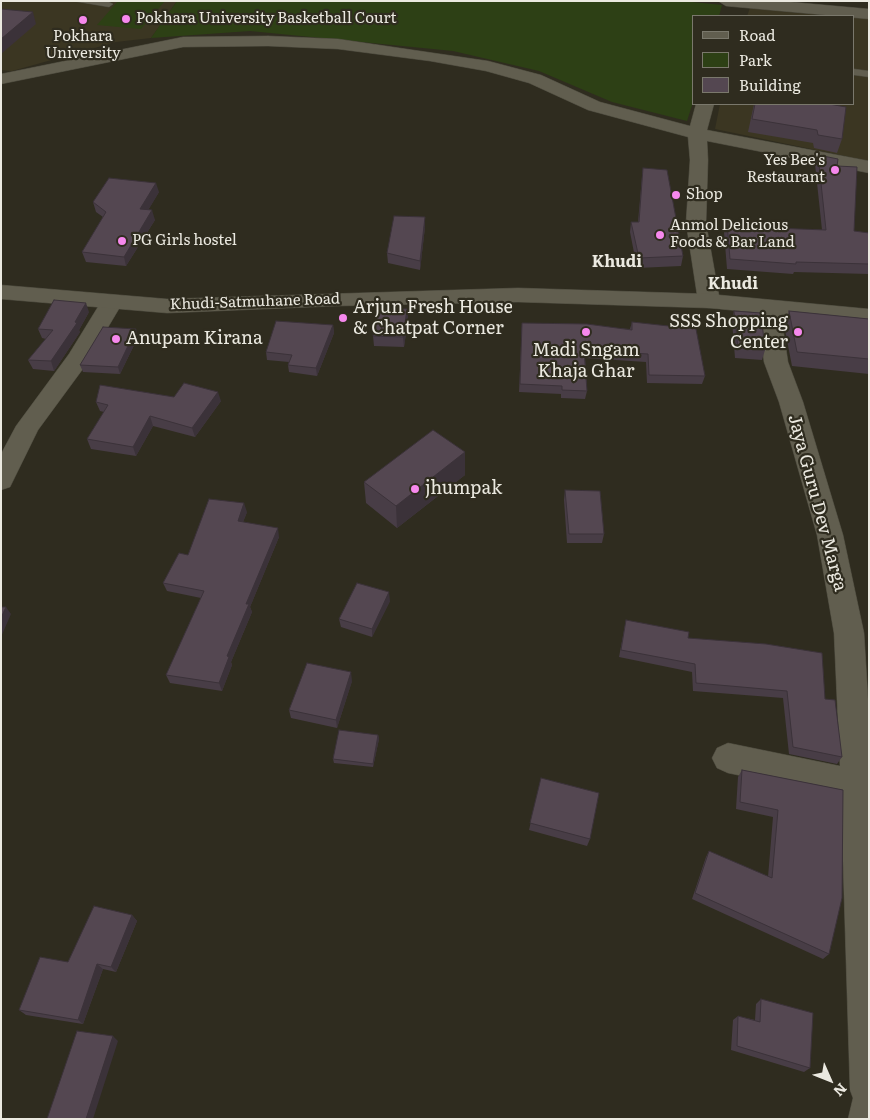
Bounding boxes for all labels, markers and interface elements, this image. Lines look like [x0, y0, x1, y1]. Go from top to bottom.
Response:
place label: Pokhara University Basketball Court [136, 10, 397, 28]
marker: Pokhara University Basketball Court [120, 13, 132, 25]
marker: Pokhara University [77, 14, 89, 26]
legend [692, 15, 855, 105]
text: Road [739, 23, 775, 46]
place label: Pokhara University [45, 28, 121, 63]
text: Park [739, 48, 772, 71]
text: Building [739, 73, 801, 96]
place label: Yes Bee's Restaurant [747, 152, 825, 187]
marker: Yes Bee's Restaurant [829, 164, 841, 176]
place label: Shop [686, 186, 723, 204]
marker: Shop [670, 189, 682, 201]
place label: Anmol Delicious Foods & Bar Land [670, 217, 795, 252]
marker: Anmol Delicious Foods & Bar Land [654, 229, 666, 241]
place label: PG Girls hostel [132, 232, 237, 250]
marker: PG Girls hostel [116, 235, 128, 247]
district label: Khudi [592, 252, 642, 272]
district label: Khudi [708, 274, 758, 294]
street label: Khudi-Satmuhane Road [170, 290, 340, 314]
place label: Arjun Fresh House & Chatpat Corner [353, 297, 513, 340]
place label: SSS Shopping Center [669, 311, 788, 354]
marker: Arjun Fresh House & Chatpat Corner [337, 312, 349, 324]
marker: Madi Sngam Khaja Ghar [580, 326, 592, 338]
marker: SSS Shopping Center [792, 326, 804, 338]
place label: Anupam Kirana [126, 328, 263, 350]
marker: Anupam Kirana [110, 333, 122, 345]
place label: Madi Sngam Khaja Ghar [532, 340, 640, 382]
street label: Jaya Guru Dev Marga [783, 412, 851, 594]
place label: jhumpak [425, 478, 502, 500]
marker: jhumpak [409, 483, 421, 495]
north arrow [805, 1055, 855, 1105]
text: N [830, 1079, 852, 1102]

